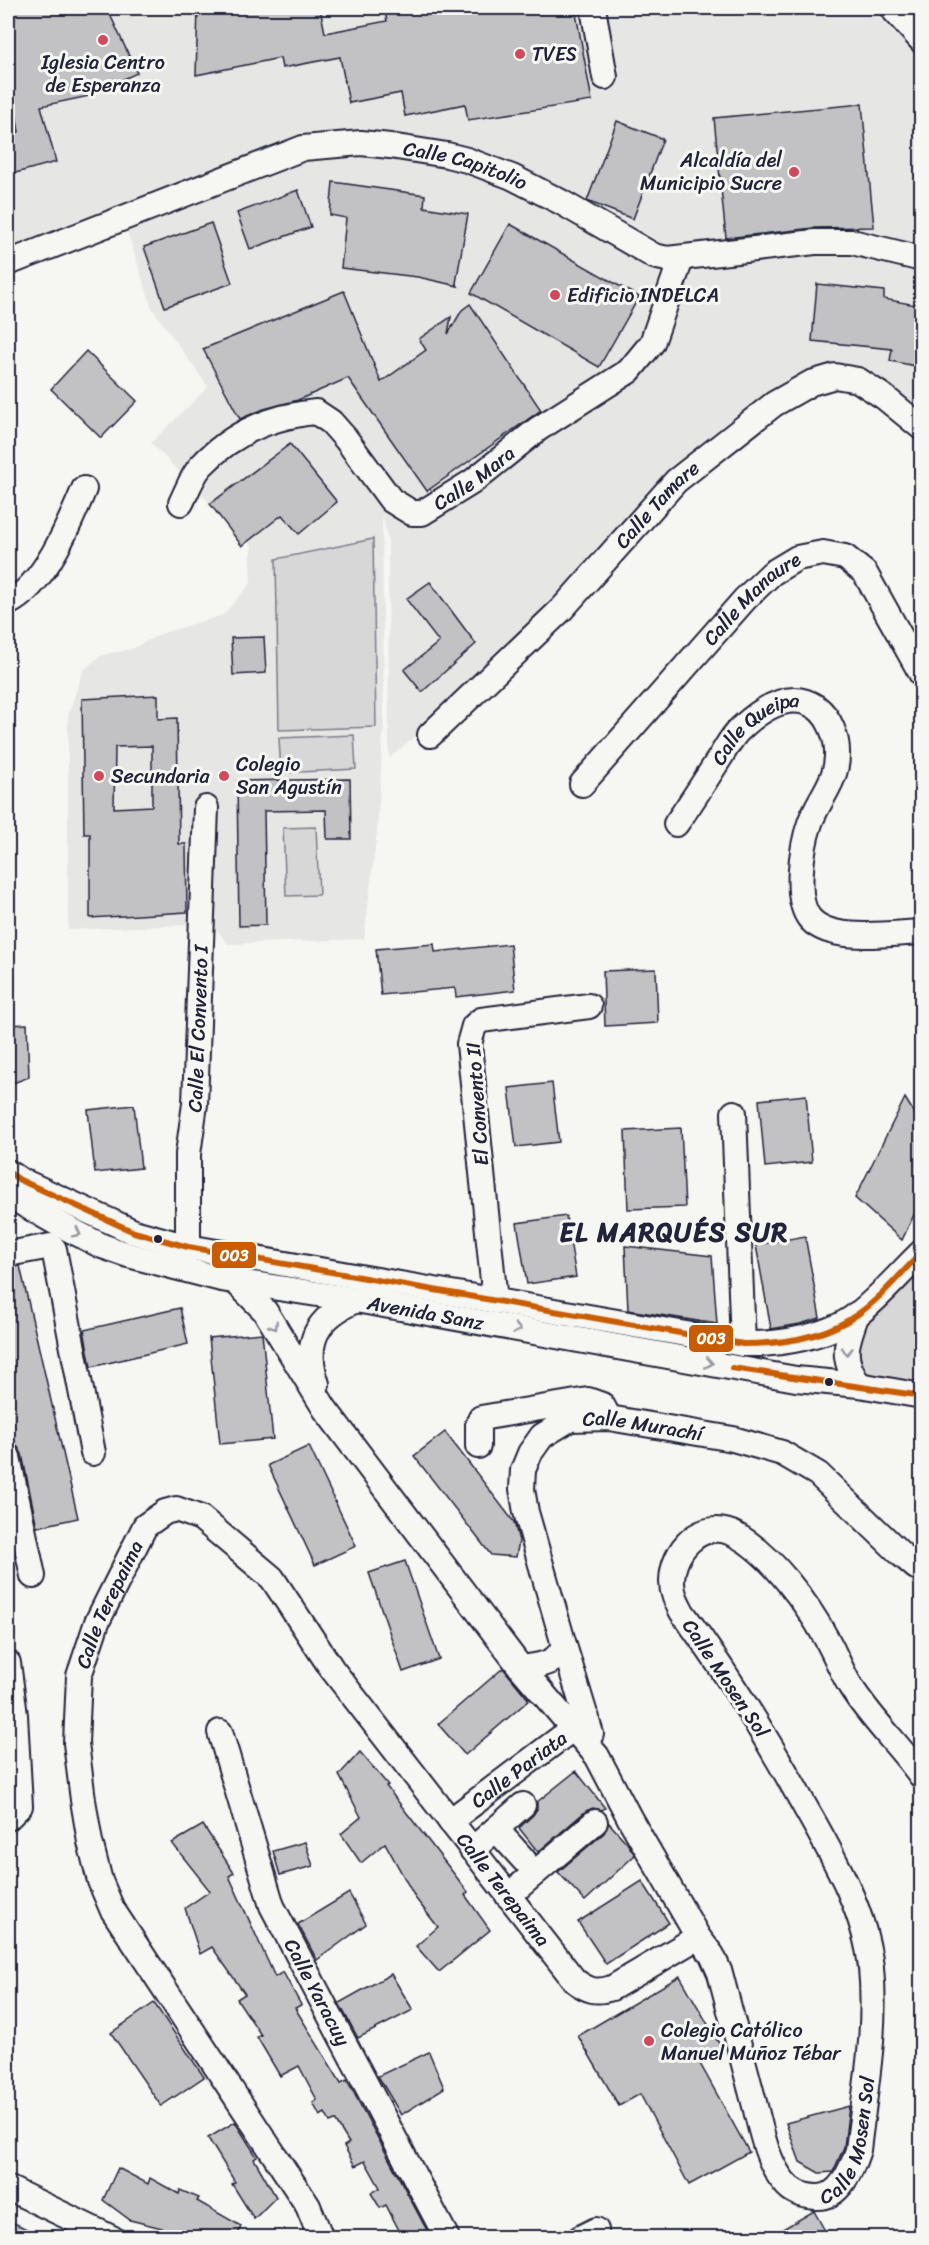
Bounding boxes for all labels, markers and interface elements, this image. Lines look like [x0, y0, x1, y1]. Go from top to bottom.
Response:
marker: Iglesia Centro de Esperanza [96, 33, 110, 47]
place label: TVES [532, 37, 577, 72]
place label: Iglesia Centro de Esperanza [40, 45, 165, 103]
marker: TVES [513, 47, 527, 61]
street label: Calle Capitolio [401, 131, 534, 200]
place label: Alcaldía del Municipio Sucre [640, 143, 782, 201]
marker: Alcaldía del Municipio Sucre [787, 165, 801, 179]
place label: Edificio INDELCA [567, 278, 719, 313]
marker: Edificio INDELCA [548, 288, 562, 302]
street label: Calle Mara [426, 437, 523, 520]
street label: Calle Tamare [606, 451, 708, 557]
street label: Calle Manaure [694, 542, 808, 654]
street label: Calle Queipa [702, 683, 800, 773]
place label: Colegio San Agustín [236, 747, 342, 805]
place label: Secundaria [111, 759, 211, 794]
marker: Secundaria [92, 769, 106, 783]
marker: Colegio San Agustín [217, 769, 231, 783]
street label: Calle El Convento I [177, 943, 219, 1114]
street label: El Convento II [456, 1041, 499, 1167]
district label: EL MARQUÉS SUR [559, 1209, 789, 1255]
one-way arrow [71, 1226, 82, 1238]
unlabelled marker [152, 1233, 164, 1245]
line badge: 003 [211, 1241, 257, 1269]
text: 003 [219, 1241, 249, 1270]
street label: Avenida Sanz [364, 1285, 487, 1341]
one-way arrow [266, 1320, 278, 1330]
one-way arrow [512, 1322, 522, 1335]
line badge: 003 [688, 1324, 734, 1353]
text: 003 [696, 1324, 726, 1353]
one-way arrow [841, 1346, 854, 1355]
one-way arrow [704, 1357, 714, 1369]
unlabelled marker [823, 1376, 835, 1388]
street label: Calle Murachí [582, 1401, 708, 1452]
street label: Calle Terepaima [66, 1534, 153, 1673]
street label: Calle Mosen Sol [673, 1612, 779, 1746]
street label: Calle Pariata [463, 1722, 575, 1818]
street label: Calle Terepaima [447, 1824, 559, 1955]
street label: Calle Yaracuy [274, 1932, 360, 2053]
place label: Colegio Católico Manuel Muñoz Tébar [661, 2013, 842, 2071]
marker: Colegio Católico Manuel Muñoz Tébar [642, 2034, 656, 2048]
street label: Calle Mosen Sol [815, 2073, 885, 2215]

